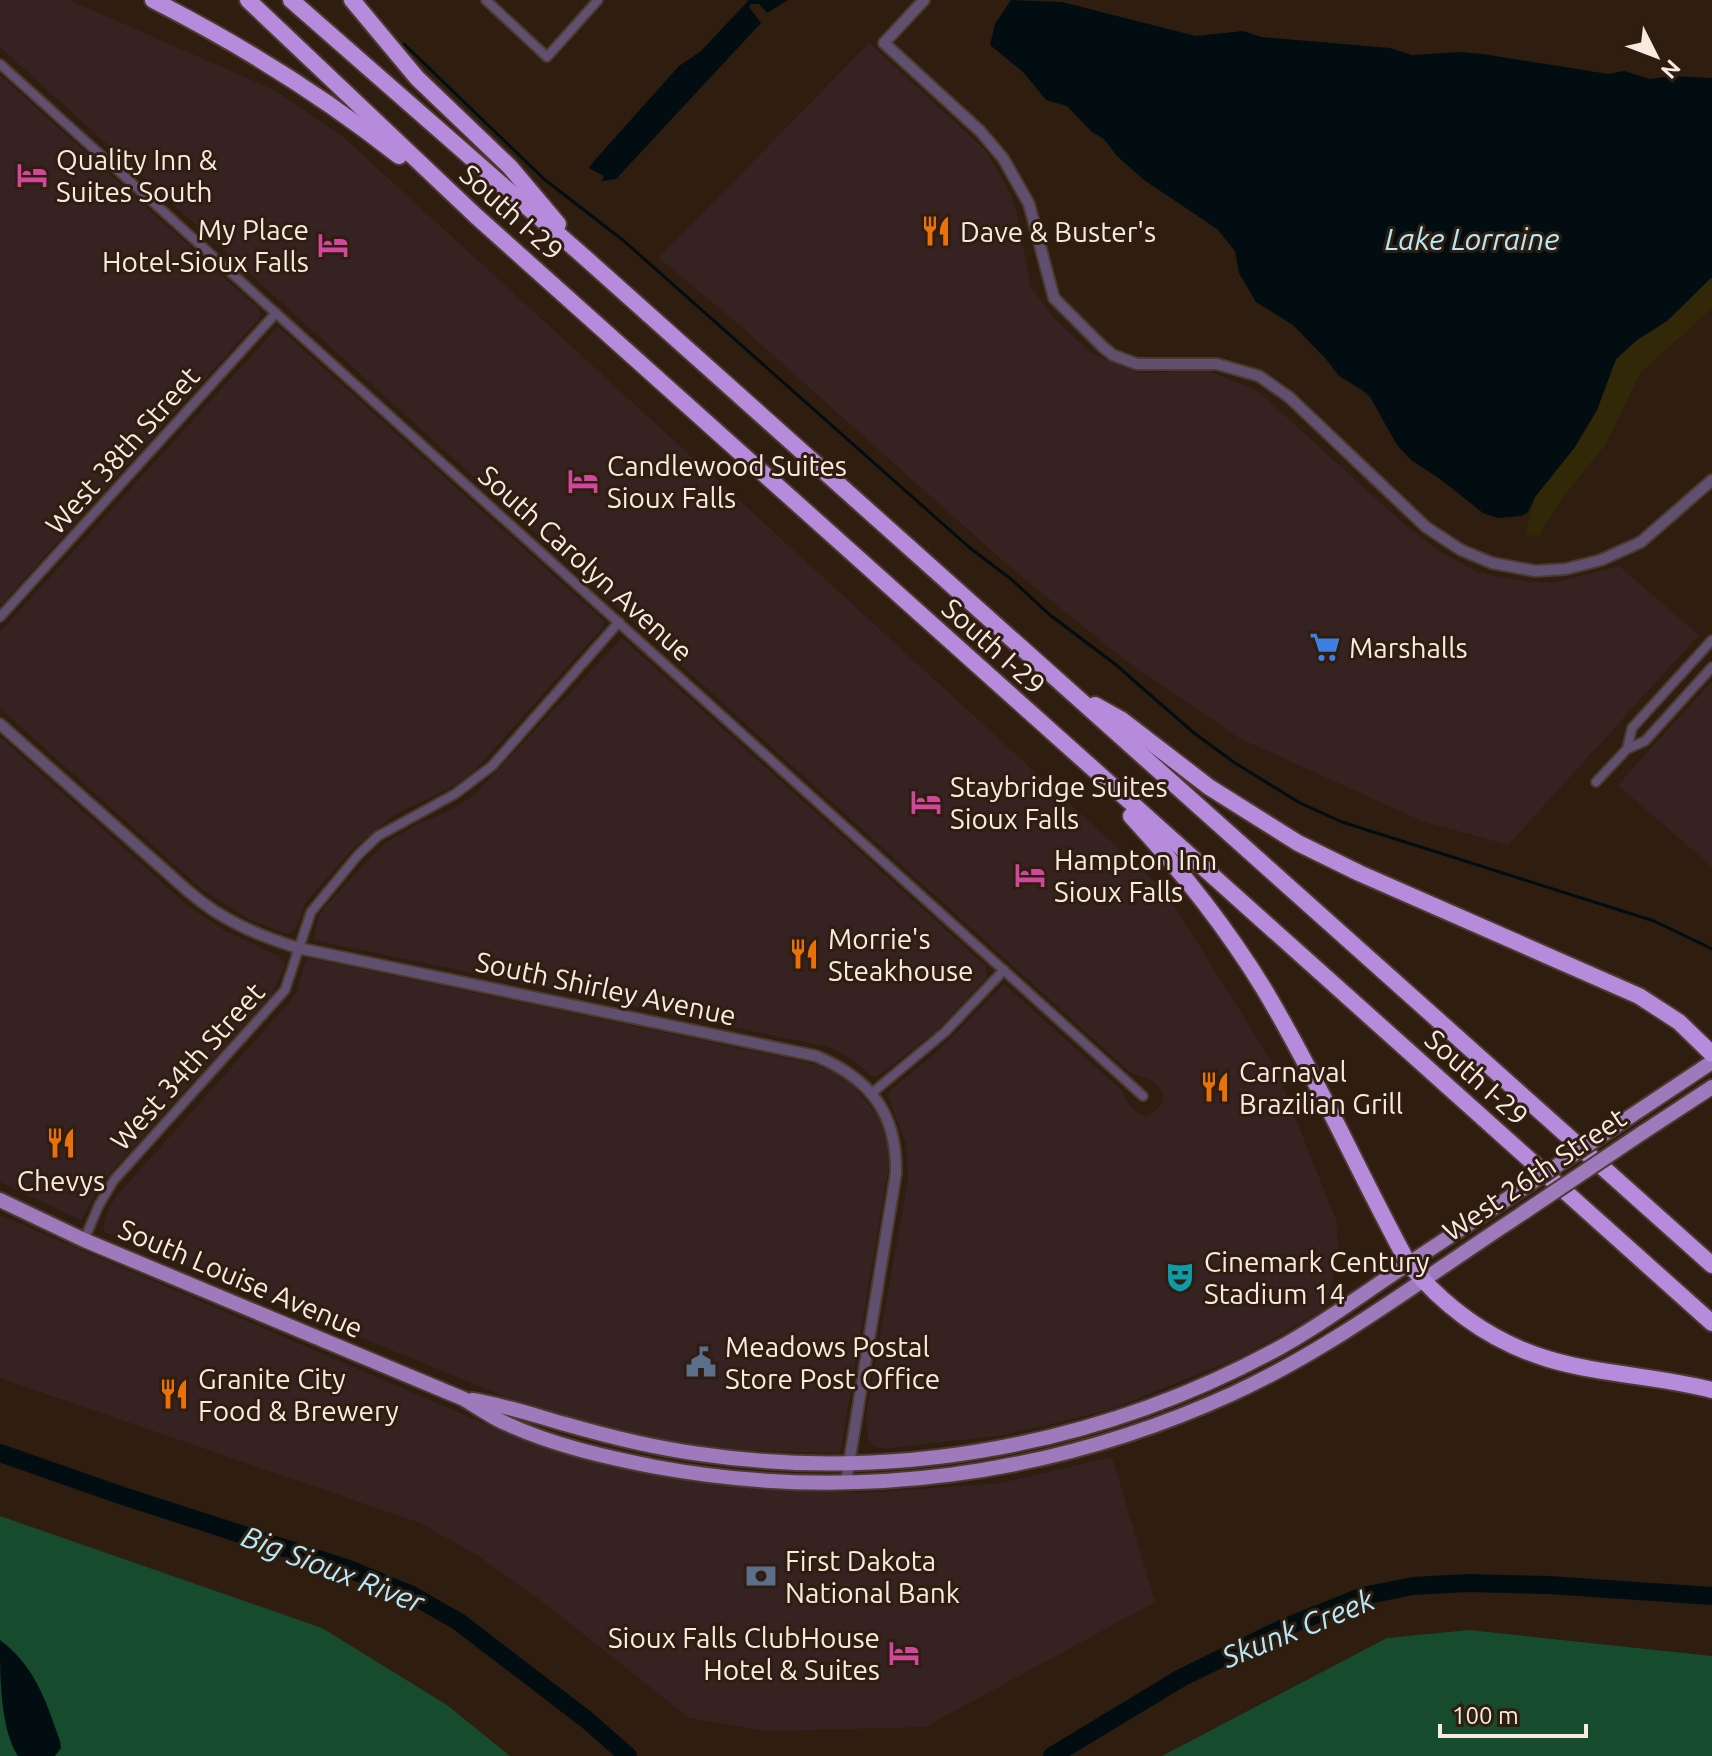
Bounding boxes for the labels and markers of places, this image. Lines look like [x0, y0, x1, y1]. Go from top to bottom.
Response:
place label: Quality Inn & Suites South [56, 144, 218, 207]
hotel icon: Quality Inn & Suites South [15, 158, 49, 192]
place label: My Place Hotel-Sioux Falls [102, 214, 309, 277]
restaurant icon: Dave & Buster's [919, 214, 953, 248]
place label: Dave & Buster's [960, 216, 1156, 247]
hotel icon: My Place Hotel-Sioux Falls [316, 228, 350, 262]
place label: Candlewood Suites Sioux Falls [607, 450, 847, 513]
hotel icon: Candlewood Suites Sioux Falls [566, 464, 600, 498]
supermarket icon: Marshalls [1308, 630, 1342, 664]
place label: Marshalls [1349, 632, 1468, 663]
place label: Staybridge Suites Sioux Falls [950, 771, 1168, 834]
hotel icon: Staybridge Suites Sioux Falls [909, 785, 943, 819]
place label: Hampton Inn Sioux Falls [1054, 844, 1217, 907]
hotel icon: Hampton Inn Sioux Falls [1013, 858, 1047, 892]
place label: Morrie's Steakhouse [828, 923, 974, 986]
restaurant icon: Morrie's Steakhouse [787, 937, 821, 971]
place label: Carnaval Brazilian Grill [1239, 1056, 1403, 1119]
restaurant icon: Carnaval Brazilian Grill [1198, 1070, 1232, 1104]
restaurant icon: Chevys [44, 1126, 78, 1160]
place label: Chevys [17, 1165, 105, 1196]
place label: Cinemark Century Stadium 14 [1204, 1246, 1429, 1309]
theatre icon: Cinemark Century Stadium 14 [1163, 1260, 1197, 1294]
place label: Meadows Postal Store Post Office [725, 1331, 940, 1394]
public building icon: Meadows Postal Store Post Office [684, 1345, 718, 1379]
place label: Granite City Food & Brewery [198, 1363, 399, 1426]
restaurant icon: Granite City Food & Brewery [157, 1377, 191, 1411]
place label: First Dakota National Bank [785, 1545, 960, 1608]
bank icon: First Dakota National Bank [744, 1559, 778, 1593]
place label: Sioux Falls ClubHouse Hotel & Suites [608, 1622, 880, 1685]
hotel icon: Sioux Falls ClubHouse Hotel & Suites [887, 1636, 921, 1670]

